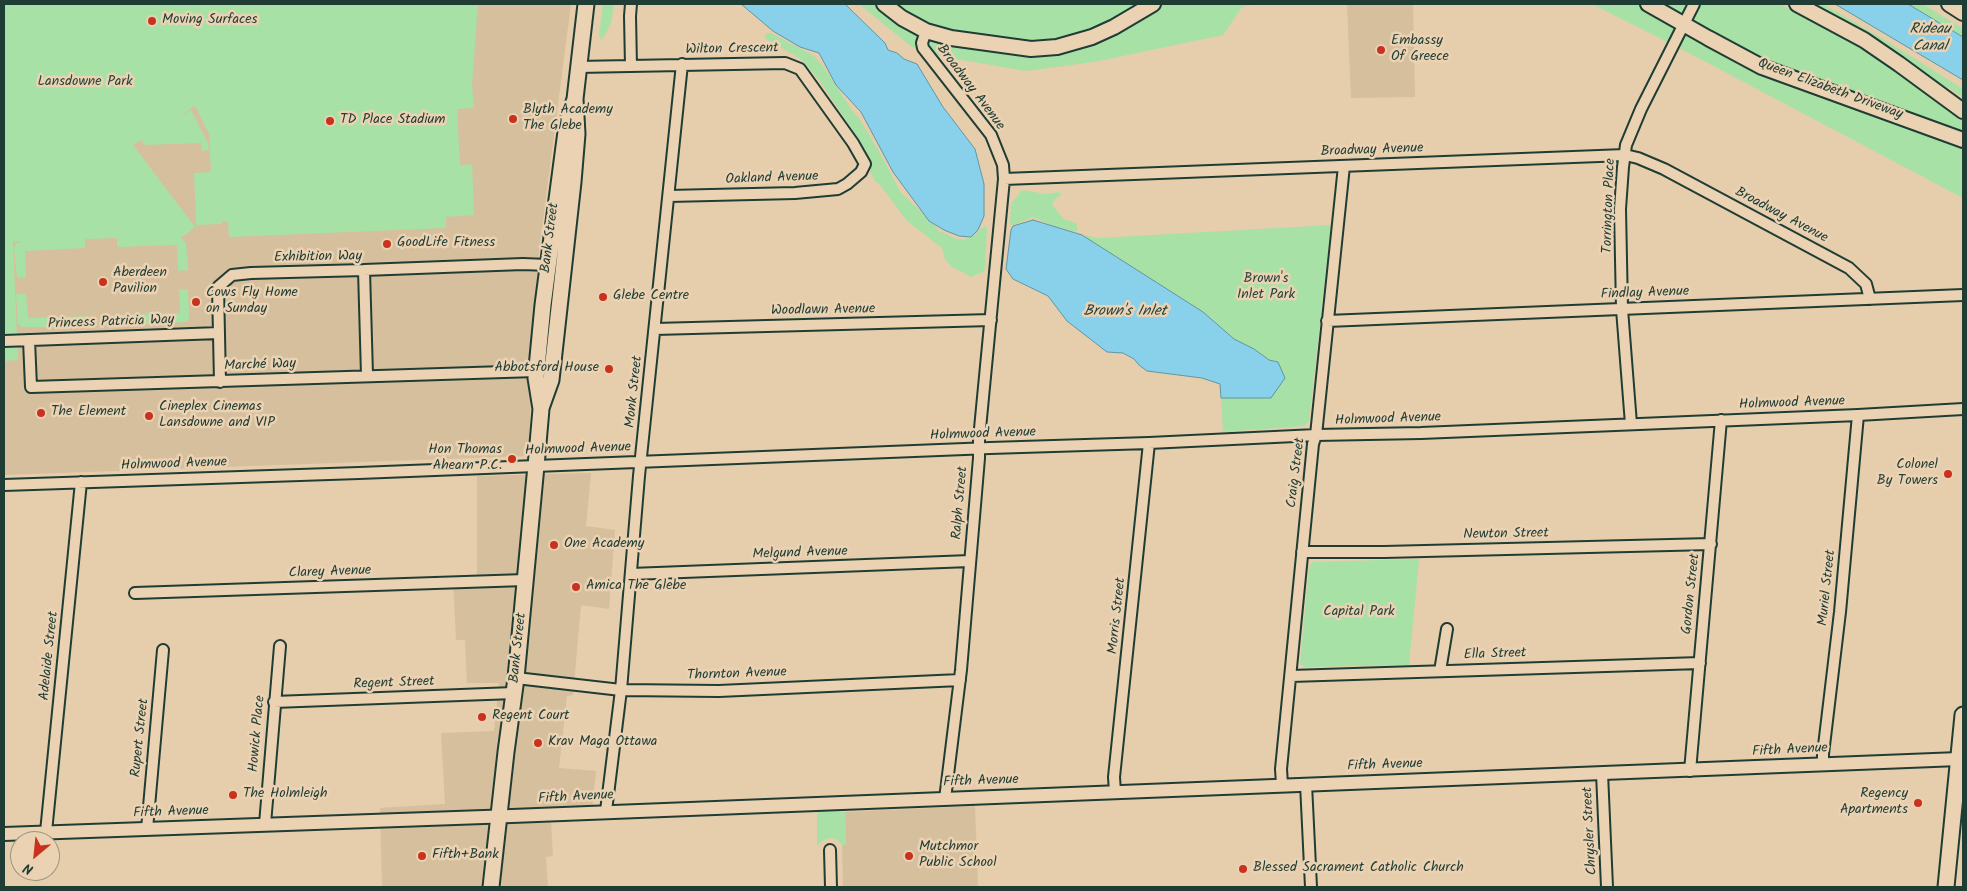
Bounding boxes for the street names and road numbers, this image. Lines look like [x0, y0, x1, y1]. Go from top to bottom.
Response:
street label: Wilton Crescent [685, 41, 779, 59]
street label: Broadway Avenue [932, 42, 1008, 134]
street label: Queen Elizabeth Driveway [1755, 56, 1905, 124]
street label: Broadway Avenue [1320, 141, 1424, 161]
street label: Torrington Place [1600, 158, 1620, 254]
street label: Oakland Avenue [725, 169, 819, 189]
street label: Broadway Avenue [1732, 184, 1830, 248]
street label: Bank Street [538, 202, 564, 274]
street label: Exhibition Way [274, 249, 362, 267]
street label: Findlay Avenue [1600, 284, 1690, 304]
street label: Woodlawn Avenue [771, 302, 875, 320]
street label: Princess Patricia Way [48, 312, 174, 334]
street label: Monk Street [623, 355, 647, 429]
street label: Marché Way [224, 356, 296, 376]
street label: Holmwood Avenue [1739, 394, 1845, 414]
street label: Holmwood Avenue [1335, 410, 1441, 430]
street label: Holmwood Avenue [930, 425, 1036, 445]
street label: Craig Street [1284, 437, 1310, 509]
street label: Holmwood Avenue [525, 440, 631, 460]
street label: Holmwood Avenue [121, 455, 227, 475]
street label: Ralph Street [949, 466, 973, 540]
street label: Newton Street [1463, 526, 1549, 544]
street label: Melgund Avenue [752, 544, 848, 564]
street label: Muriel Street [1816, 549, 1840, 627]
street label: Gordon Street [1679, 553, 1705, 635]
street label: Clarey Avenue [288, 563, 372, 583]
street label: Morris Street [1106, 577, 1130, 655]
street label: Adelaide Street [37, 611, 63, 701]
street label: Bank Street [507, 612, 531, 684]
street label: Ella Street [1463, 646, 1527, 664]
street label: Thornton Avenue [687, 665, 787, 685]
street label: Regent Street [353, 674, 435, 694]
street label: Howick Place [246, 695, 270, 773]
street label: Rupert Street [129, 698, 153, 778]
street label: Fifth Avenue [1752, 741, 1828, 761]
street label: Fifth Avenue [1347, 756, 1423, 776]
street label: Fifth Avenue [943, 772, 1019, 792]
street label: Chrysler Street [1580, 786, 1602, 876]
street label: Fifth Avenue [538, 788, 614, 808]
street label: Fifth Avenue [133, 803, 209, 823]

